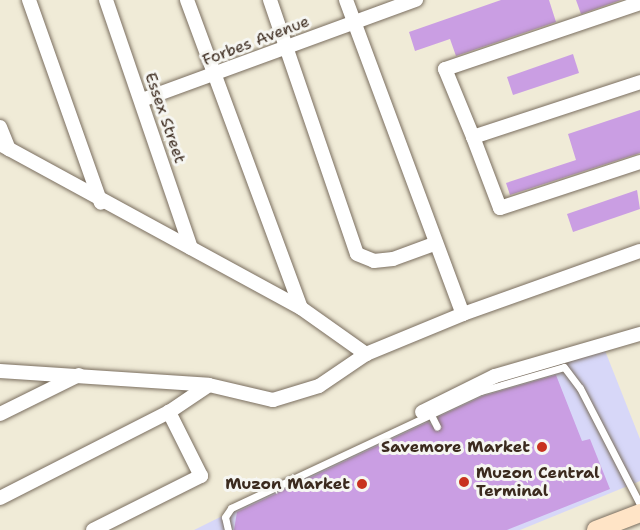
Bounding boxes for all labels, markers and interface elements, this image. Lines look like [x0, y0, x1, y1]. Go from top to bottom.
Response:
street label: Forbes Avenue [200, 12, 312, 70]
street label: Essex Street [140, 70, 190, 166]
place label: Savemore Market [381, 437, 530, 457]
marker: Savemore Market [535, 440, 549, 454]
place label: Muzon Central Terminal [476, 463, 600, 501]
place label: Muzon Market [225, 474, 350, 494]
marker: Muzon Central Terminal [457, 475, 471, 489]
marker: Muzon Market [355, 477, 369, 491]

